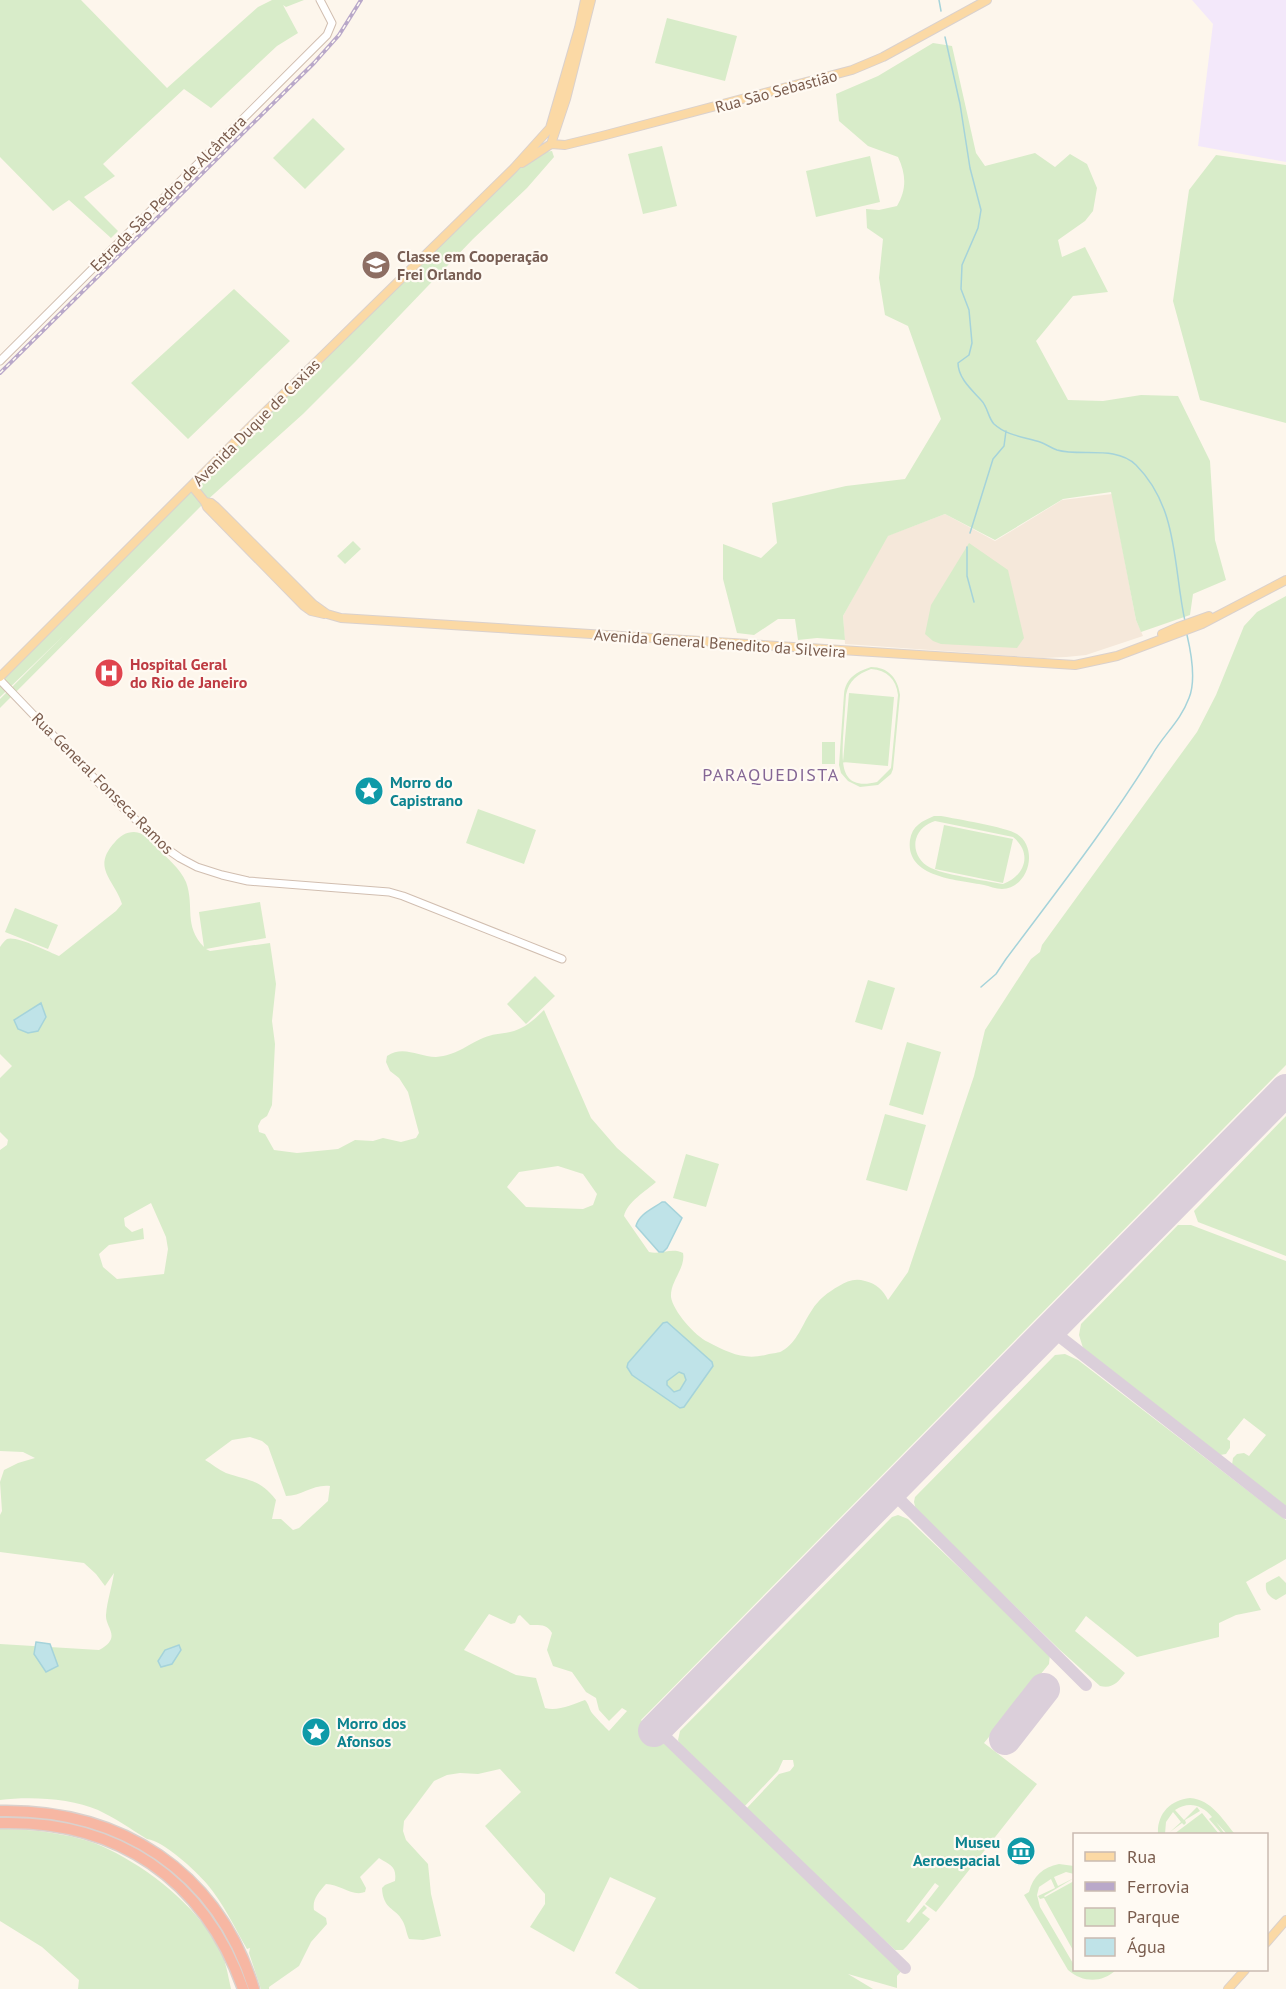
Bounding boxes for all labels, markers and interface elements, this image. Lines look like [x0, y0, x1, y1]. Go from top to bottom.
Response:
street label: Rua São Sebastião [713, 65, 839, 117]
street label: Estrada São Pedro de Alcântara [86, 111, 250, 275]
place label: Classe em Cooperação Frei Orlando [397, 246, 549, 284]
school or university icon: Classe em Cooperação Frei Orlando [360, 249, 392, 281]
street label: Avenida Duque de Caxias [188, 354, 324, 490]
street label: Avenida General Benedito da Silveira [593, 624, 847, 662]
place label: Hospital Geral do Rio de Janeiro [130, 654, 248, 692]
hospital icon: Hospital Geral do Rio de Janeiro [93, 657, 125, 689]
street label: Rua General Fonseca Ramos [28, 708, 178, 858]
district label: PARAQUEDISTA [702, 763, 840, 786]
place label: Morro do Capistrano [390, 772, 463, 810]
place icon: Morro do Capistrano [353, 775, 385, 807]
place label: Morro dos Afonsos [337, 1713, 406, 1751]
place icon: Morro dos Afonsos [300, 1716, 332, 1748]
place label: Museu Aeroespacial [913, 1832, 1000, 1870]
legend [1073, 1833, 1268, 1971]
museum icon: Museu Aeroespacial [1005, 1835, 1037, 1867]
text: Rua [1127, 1845, 1156, 1868]
text: Ferrovia [1127, 1875, 1190, 1898]
text: Parque [1127, 1905, 1180, 1928]
text: Água [1127, 1935, 1166, 1958]

